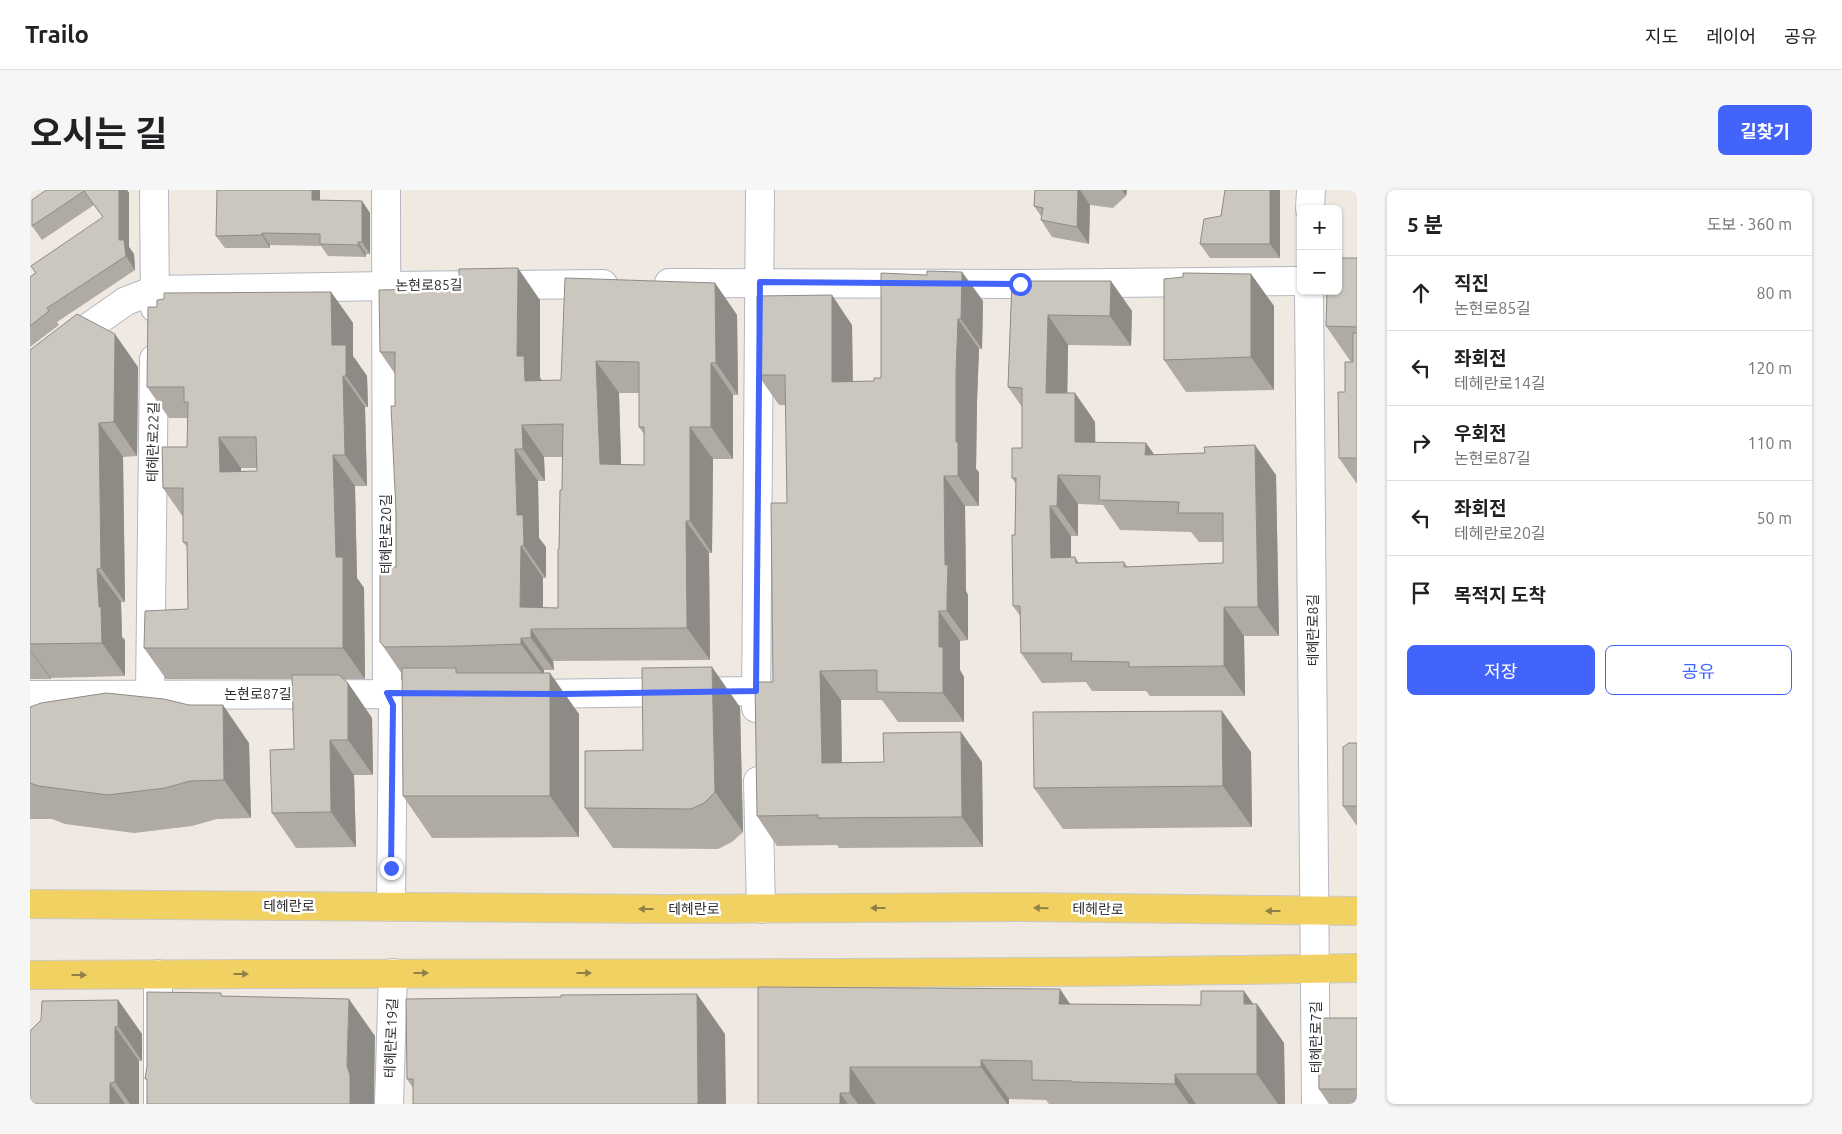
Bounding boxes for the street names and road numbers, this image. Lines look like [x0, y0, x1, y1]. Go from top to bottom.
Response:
street label: 논현로85길 [395, 276, 463, 294]
street label: 테헤란로22길 [144, 402, 162, 482]
street label: 테헤란로20길 [378, 494, 394, 574]
street label: 테헤란로8길 [1305, 594, 1321, 666]
street label: 논현로87길 [224, 686, 292, 702]
street label: 테헤란로 [263, 898, 315, 914]
street label: 테헤란로 [668, 901, 720, 917]
street label: 테헤란로 [1072, 901, 1124, 917]
street label: 테헤란로19길 [382, 998, 400, 1078]
street label: 테헤란로7길 [1308, 1001, 1324, 1073]

